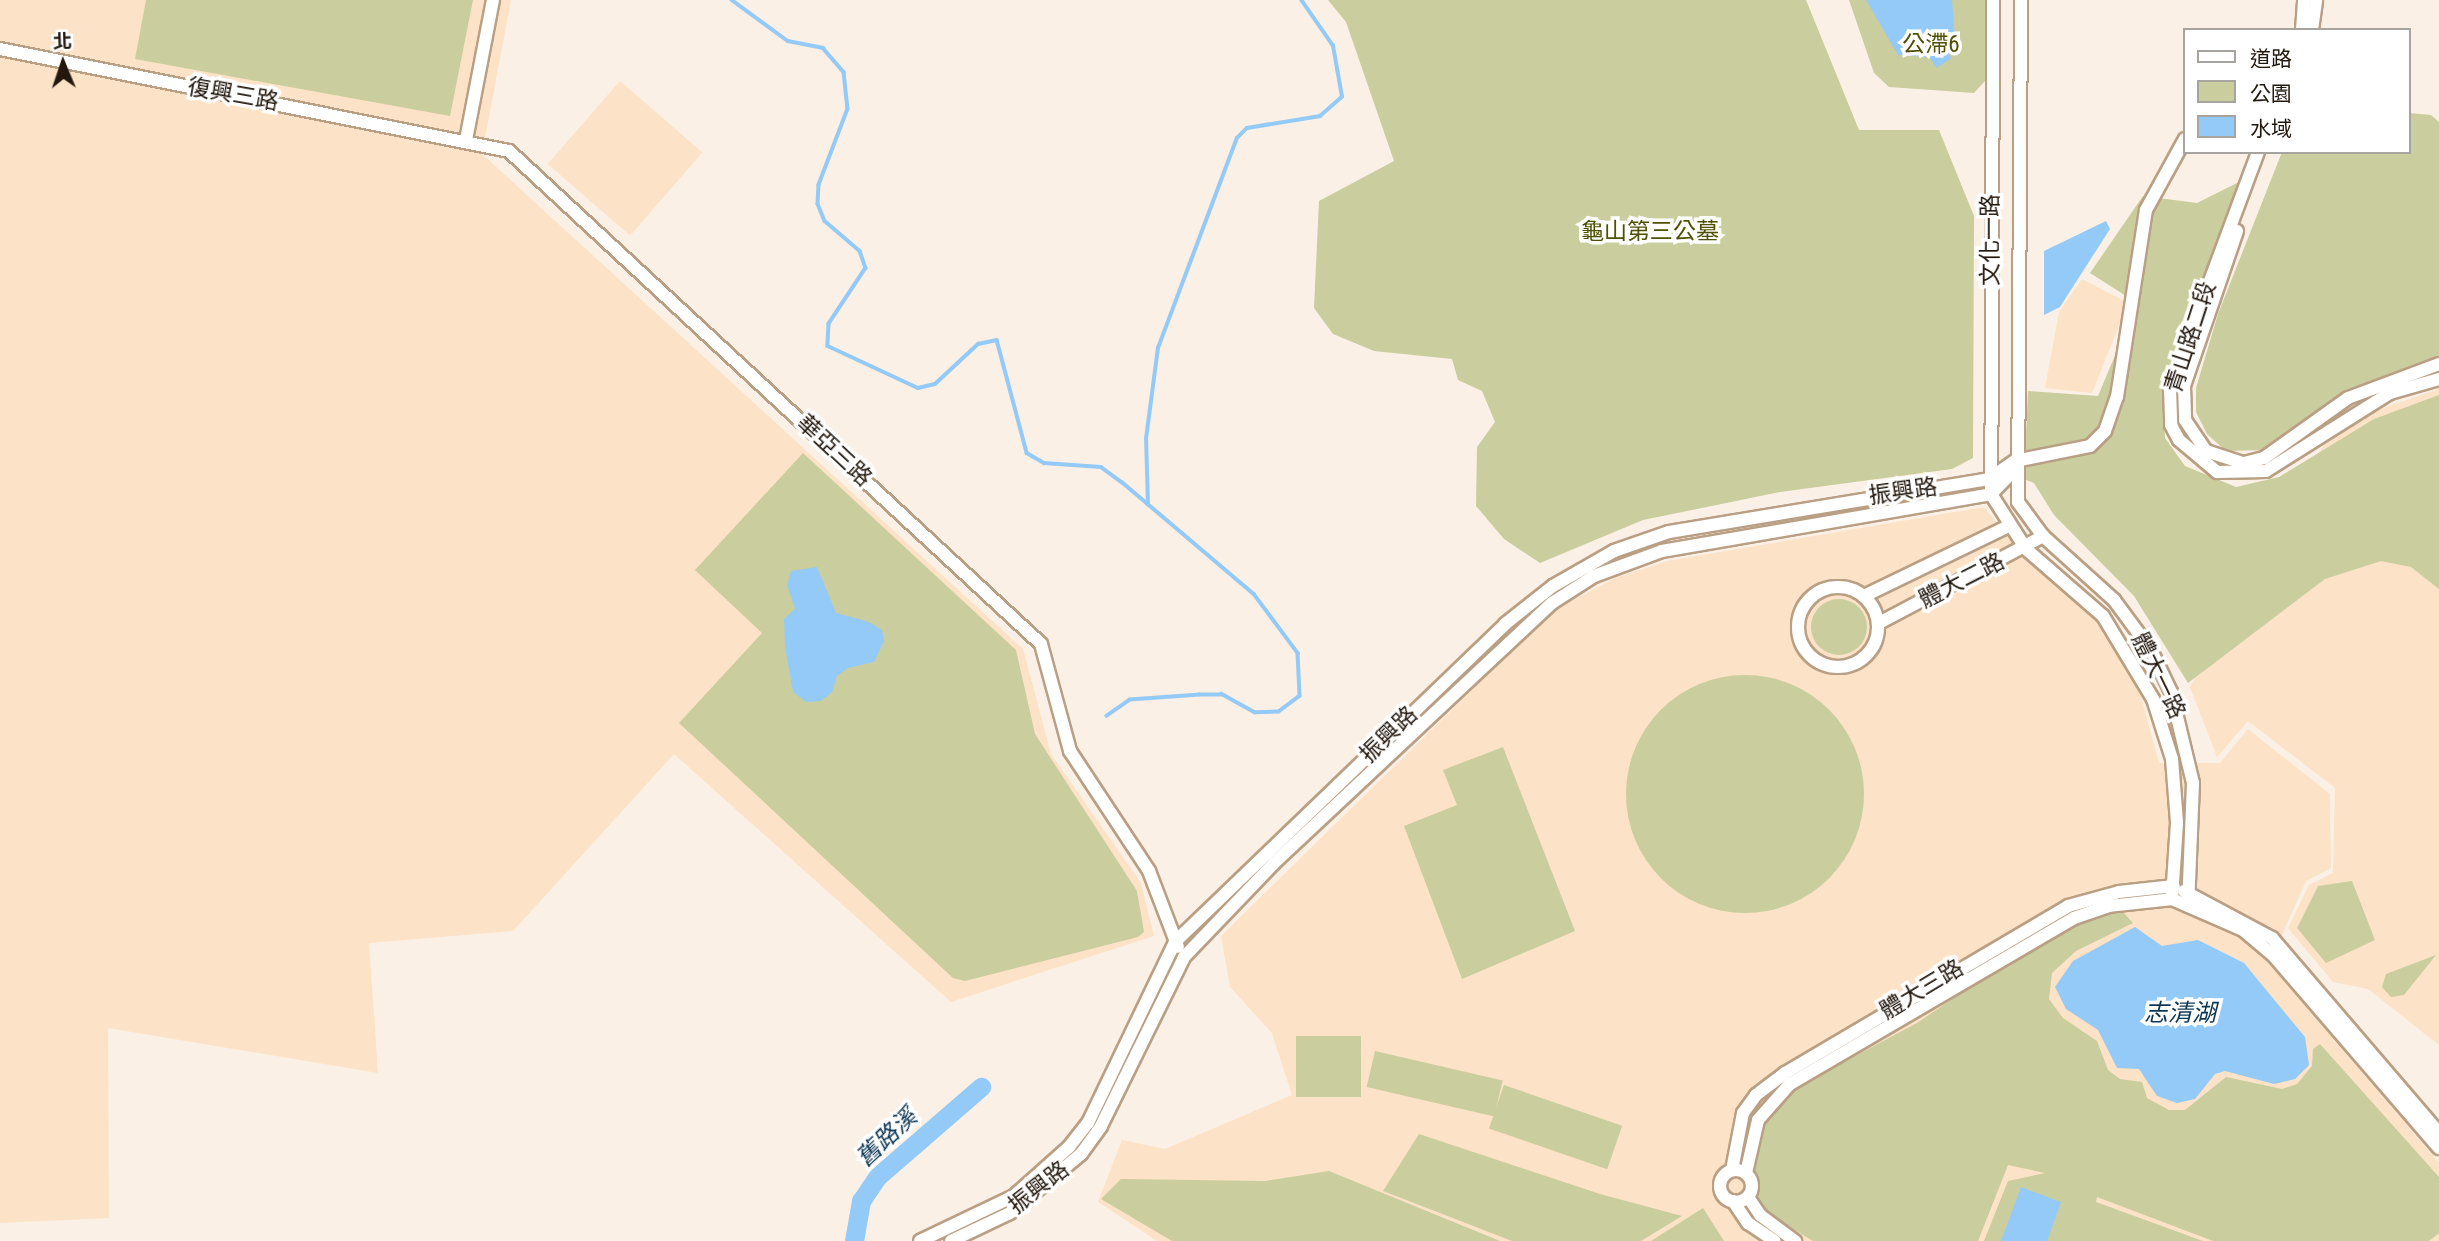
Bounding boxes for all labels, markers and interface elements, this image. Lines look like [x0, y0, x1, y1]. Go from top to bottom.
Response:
north arrow [28, 28, 98, 98]
legend [2184, 28, 2411, 154]
text: 北 [52, 30, 72, 53]
park label: 公滯6 [1902, 31, 1960, 59]
text: 道路 [2250, 47, 2292, 71]
street label: 復興三路 [185, 73, 281, 117]
text: 公園 [2250, 82, 2292, 106]
text: 水域 [2250, 117, 2292, 141]
street label: 文化一路 [1977, 194, 2005, 286]
park label: 龜山第三公墓 [1581, 218, 1719, 246]
street label: 青山路二段 [2160, 278, 2222, 396]
street label: 華亞三路 [791, 410, 877, 492]
street label: 振興路 [1867, 474, 1939, 510]
street label: 體大二路 [1915, 548, 2009, 614]
street label: 體大一路 [2125, 629, 2191, 723]
street label: 振興路 [1355, 701, 1423, 769]
street label: 體大三路 [1875, 954, 1969, 1026]
water label: 志清湖 [2144, 1000, 2216, 1028]
water label: 舊路溪 [851, 1103, 923, 1173]
street label: 振興路 [1003, 1156, 1075, 1220]

